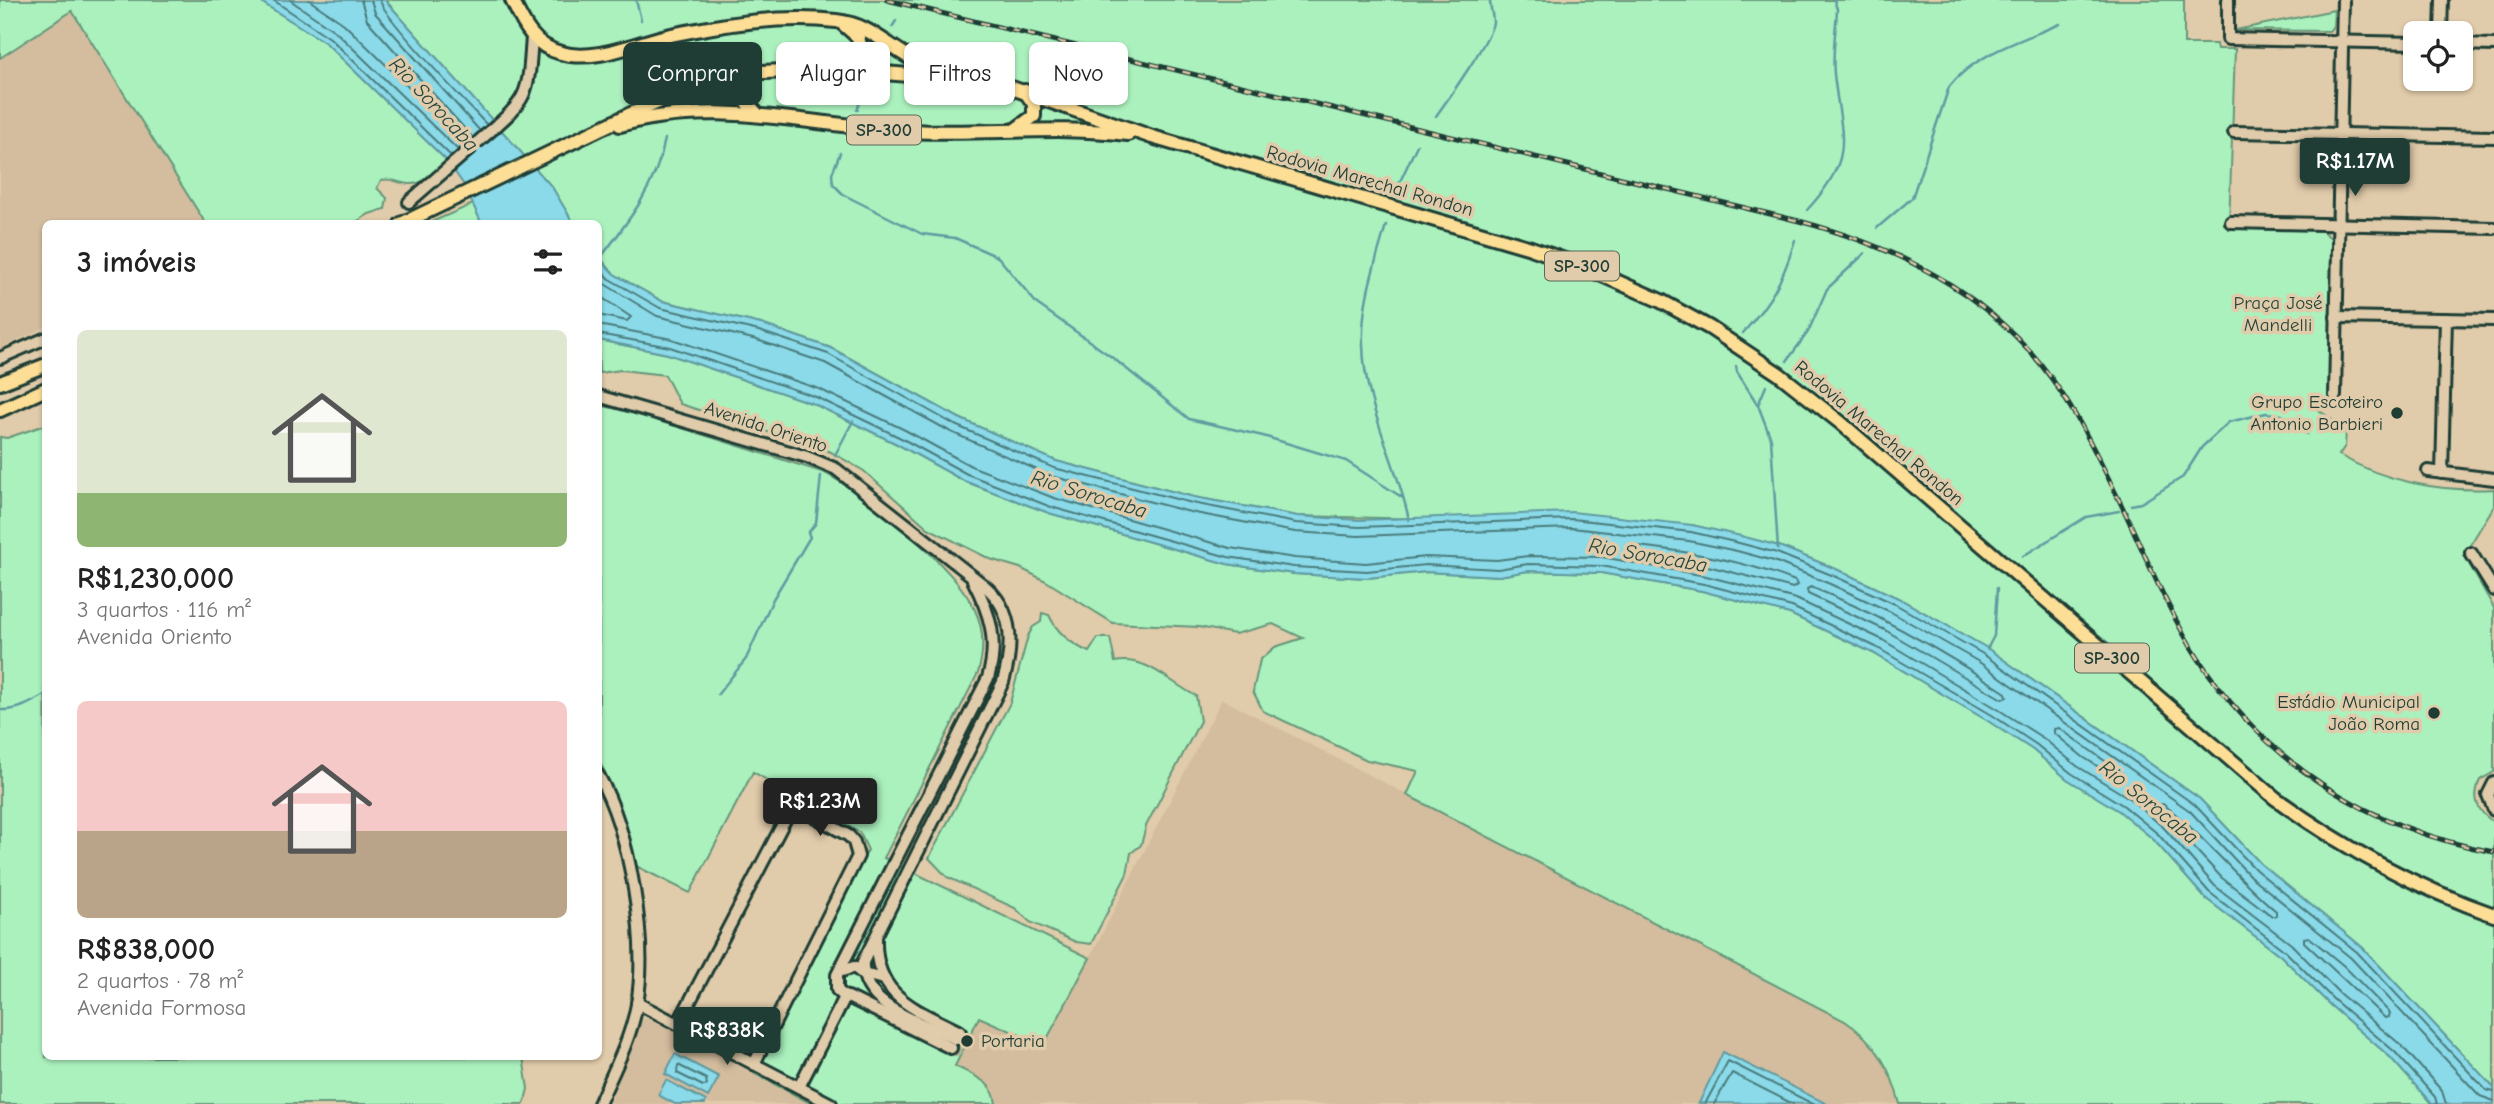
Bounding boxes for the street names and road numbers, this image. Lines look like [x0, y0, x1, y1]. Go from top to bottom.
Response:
road number: SP-300 [847, 116, 921, 145]
street label: Rodovia Marechal Rondon [1264, 141, 1476, 221]
road number: SP-300 [1545, 252, 1619, 280]
street label: Rodovia Marechal Rondon [1790, 356, 1968, 510]
street label: Avenida Oriento [702, 397, 830, 457]
road number: SP-300 [2075, 644, 2149, 672]

